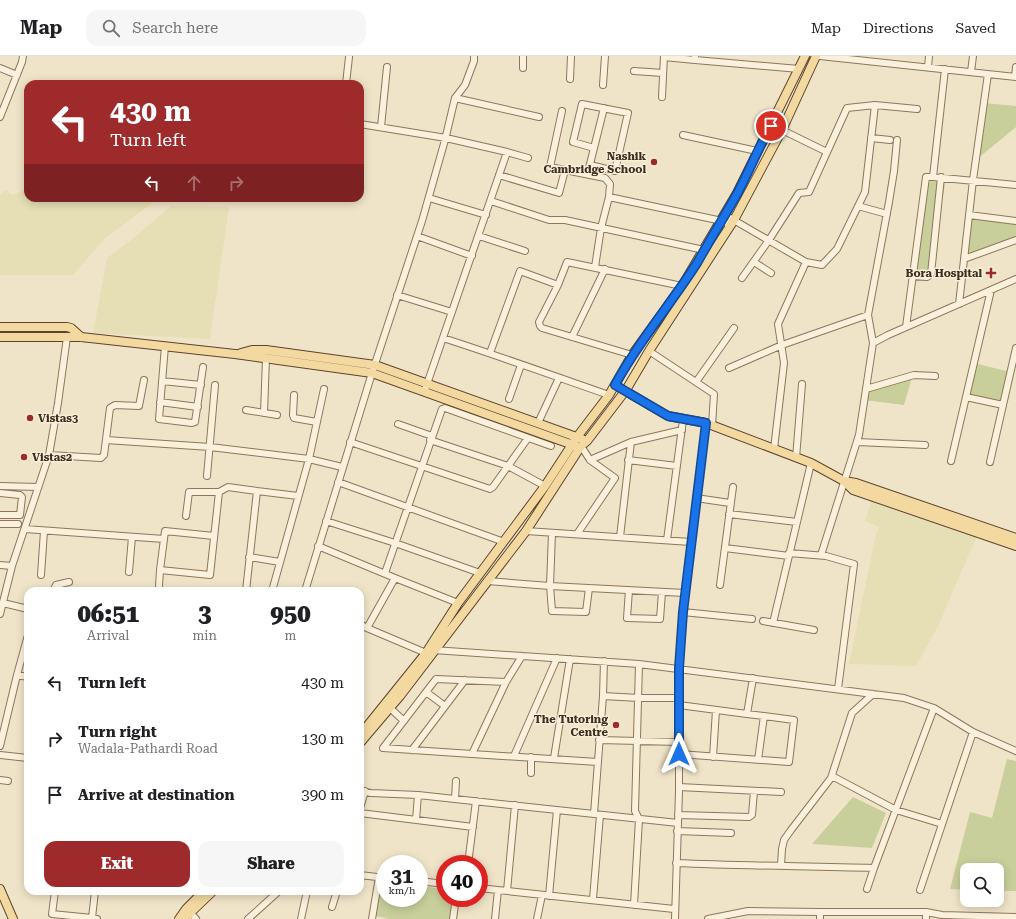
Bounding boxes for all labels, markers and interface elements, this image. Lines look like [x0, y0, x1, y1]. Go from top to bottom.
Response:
search box [86, 10, 366, 46]
text: Map [20, 16, 62, 39]
icon: search [100, 17, 122, 39]
text: Search here [132, 19, 218, 37]
text: Map [811, 20, 841, 36]
text: Directions [863, 20, 933, 36]
text: Saved [955, 20, 996, 36]
text: 430 m [110, 95, 191, 128]
icon: left [44, 96, 96, 148]
pin [754, 109, 788, 143]
icon: arrive [760, 115, 782, 137]
text: Turn left [110, 129, 186, 150]
place label: Nashik Cambridge School [543, 150, 646, 176]
marker: Nashik Cambridge School [649, 157, 659, 167]
icon: left [141, 172, 163, 194]
icon: ahead [183, 172, 205, 194]
icon: right [225, 172, 247, 194]
place label: Bora Hospital [905, 267, 982, 280]
marker: Bora Hospital [985, 267, 997, 279]
place label: Vistas3 [38, 412, 78, 425]
marker: Vistas3 [25, 413, 35, 423]
place label: Vistas2 [32, 451, 72, 464]
marker: Vistas2 [19, 452, 29, 462]
text: 06:51 [77, 600, 139, 628]
text: 3 [198, 600, 211, 628]
text: 950 [270, 600, 311, 628]
text: Arrival [87, 628, 129, 643]
text: min [192, 628, 217, 643]
text: m [284, 628, 296, 643]
icon: left [44, 672, 66, 694]
text: Turn left [78, 674, 146, 692]
text: 430 m [301, 674, 344, 692]
place label: The Tutoring Centre [534, 713, 609, 739]
marker: The Tutoring Centre [611, 720, 621, 730]
text: Turn right [78, 723, 157, 741]
icon: right [44, 728, 66, 750]
text: 130 m [301, 730, 344, 748]
position arrow [658, 733, 700, 775]
text: Wadala-Pathardi Road [78, 741, 218, 756]
icon: arrive [44, 784, 66, 806]
text: Arrive at destination [78, 786, 234, 804]
text: 390 m [301, 786, 344, 804]
button: Exit [44, 841, 190, 887]
button: Share [198, 841, 344, 887]
speed limit sign: 40 [436, 855, 488, 907]
map controls [960, 863, 1004, 907]
button: search [960, 863, 1004, 907]
text: 31 [391, 864, 413, 888]
text: km/h [389, 885, 415, 896]

